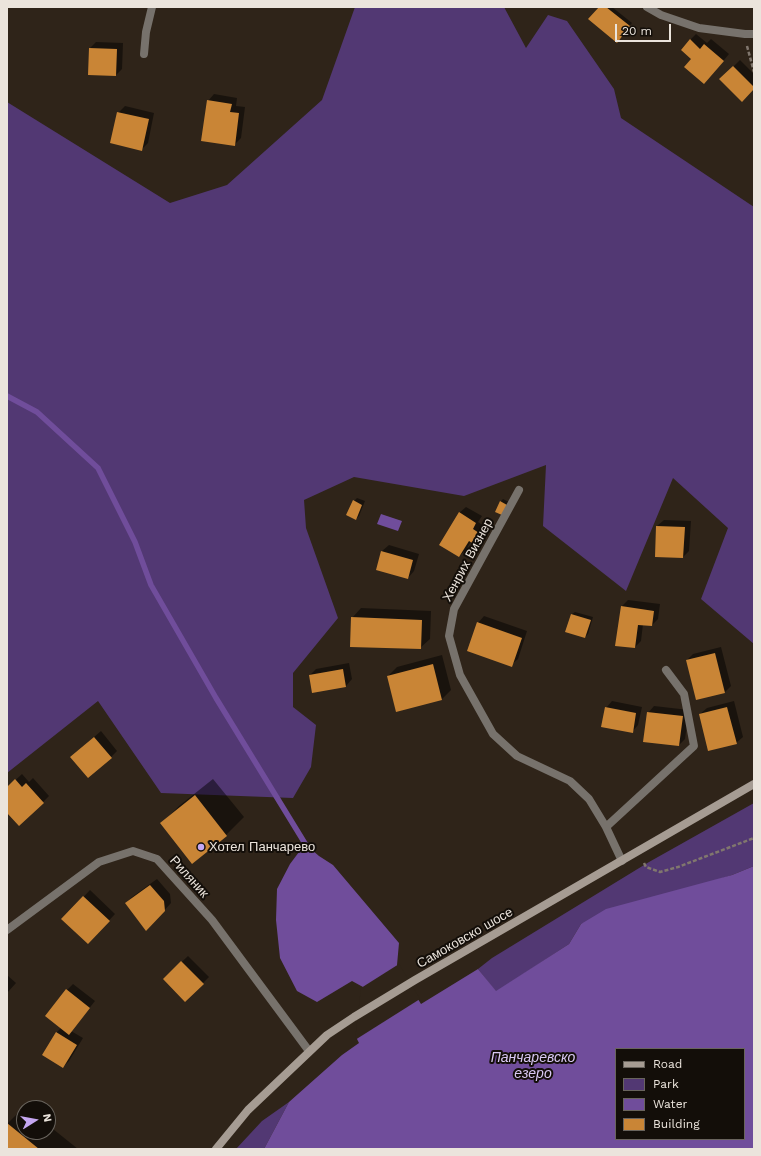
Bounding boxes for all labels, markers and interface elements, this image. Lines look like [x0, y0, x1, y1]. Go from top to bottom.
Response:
scale bar [617, 16, 673, 42]
text: 20 m [622, 24, 652, 38]
street label: Хенрих Визнер [440, 516, 496, 604]
place label: Хотел Панчарево [209, 839, 315, 855]
marker: Хотел Панчарево [196, 842, 206, 852]
street label: Риляник [166, 853, 212, 901]
street label: Самоковско шосе [414, 904, 516, 972]
legend [615, 1048, 745, 1140]
water label: Панчаревско езеро [491, 1050, 575, 1082]
text: Road [653, 1057, 682, 1071]
text: Park [653, 1077, 679, 1091]
text: Water [653, 1097, 687, 1111]
north arrow [16, 1100, 56, 1140]
text: N [40, 1113, 54, 1123]
text: Building [653, 1117, 700, 1131]

